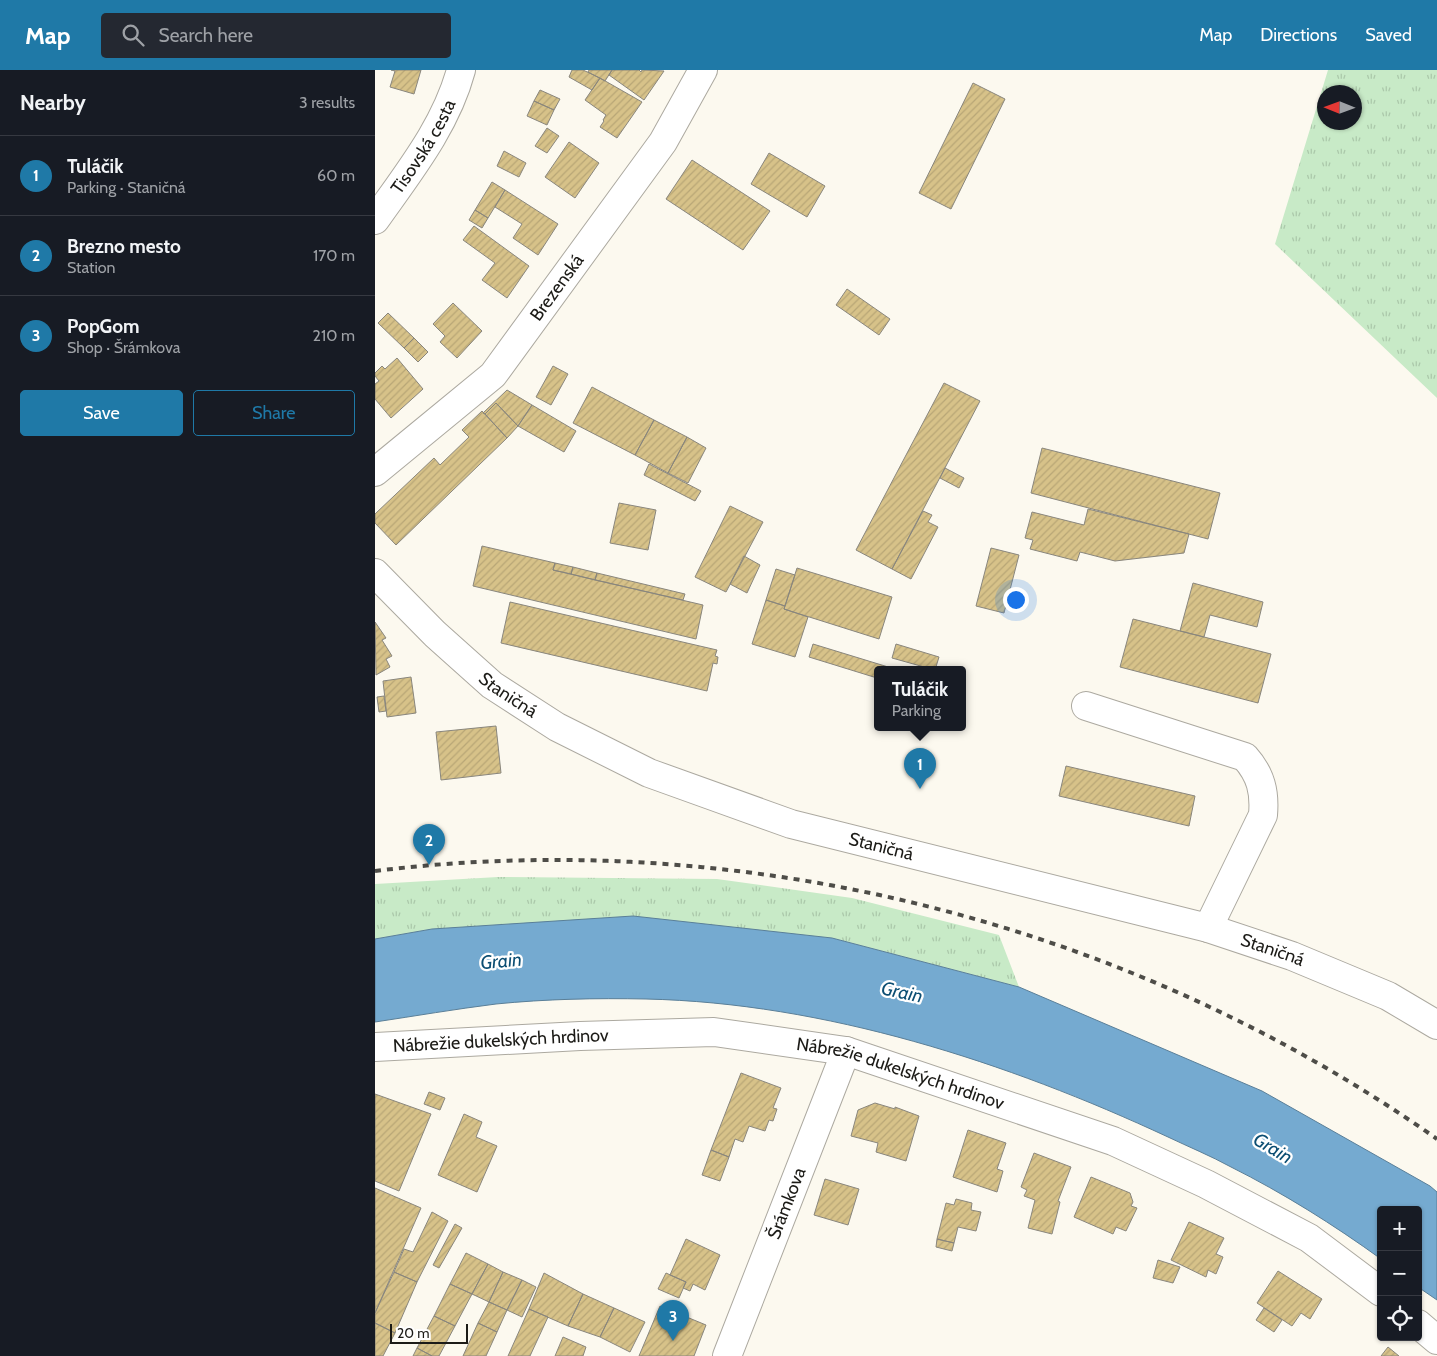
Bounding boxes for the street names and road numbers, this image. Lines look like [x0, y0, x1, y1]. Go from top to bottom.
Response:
street label: Tisovská cesta [386, 96, 461, 198]
street label: Brezenská [525, 250, 589, 325]
street label: Staničná [474, 668, 542, 723]
street label: Staničná [847, 828, 916, 865]
street label: Staničná [1238, 929, 1308, 971]
street label: Nábrežie dukelských hrdinov [392, 1024, 609, 1057]
street label: Nábrežie dukelských hrdinov [795, 1033, 1007, 1115]
street label: Šrámkova [763, 1164, 811, 1242]

